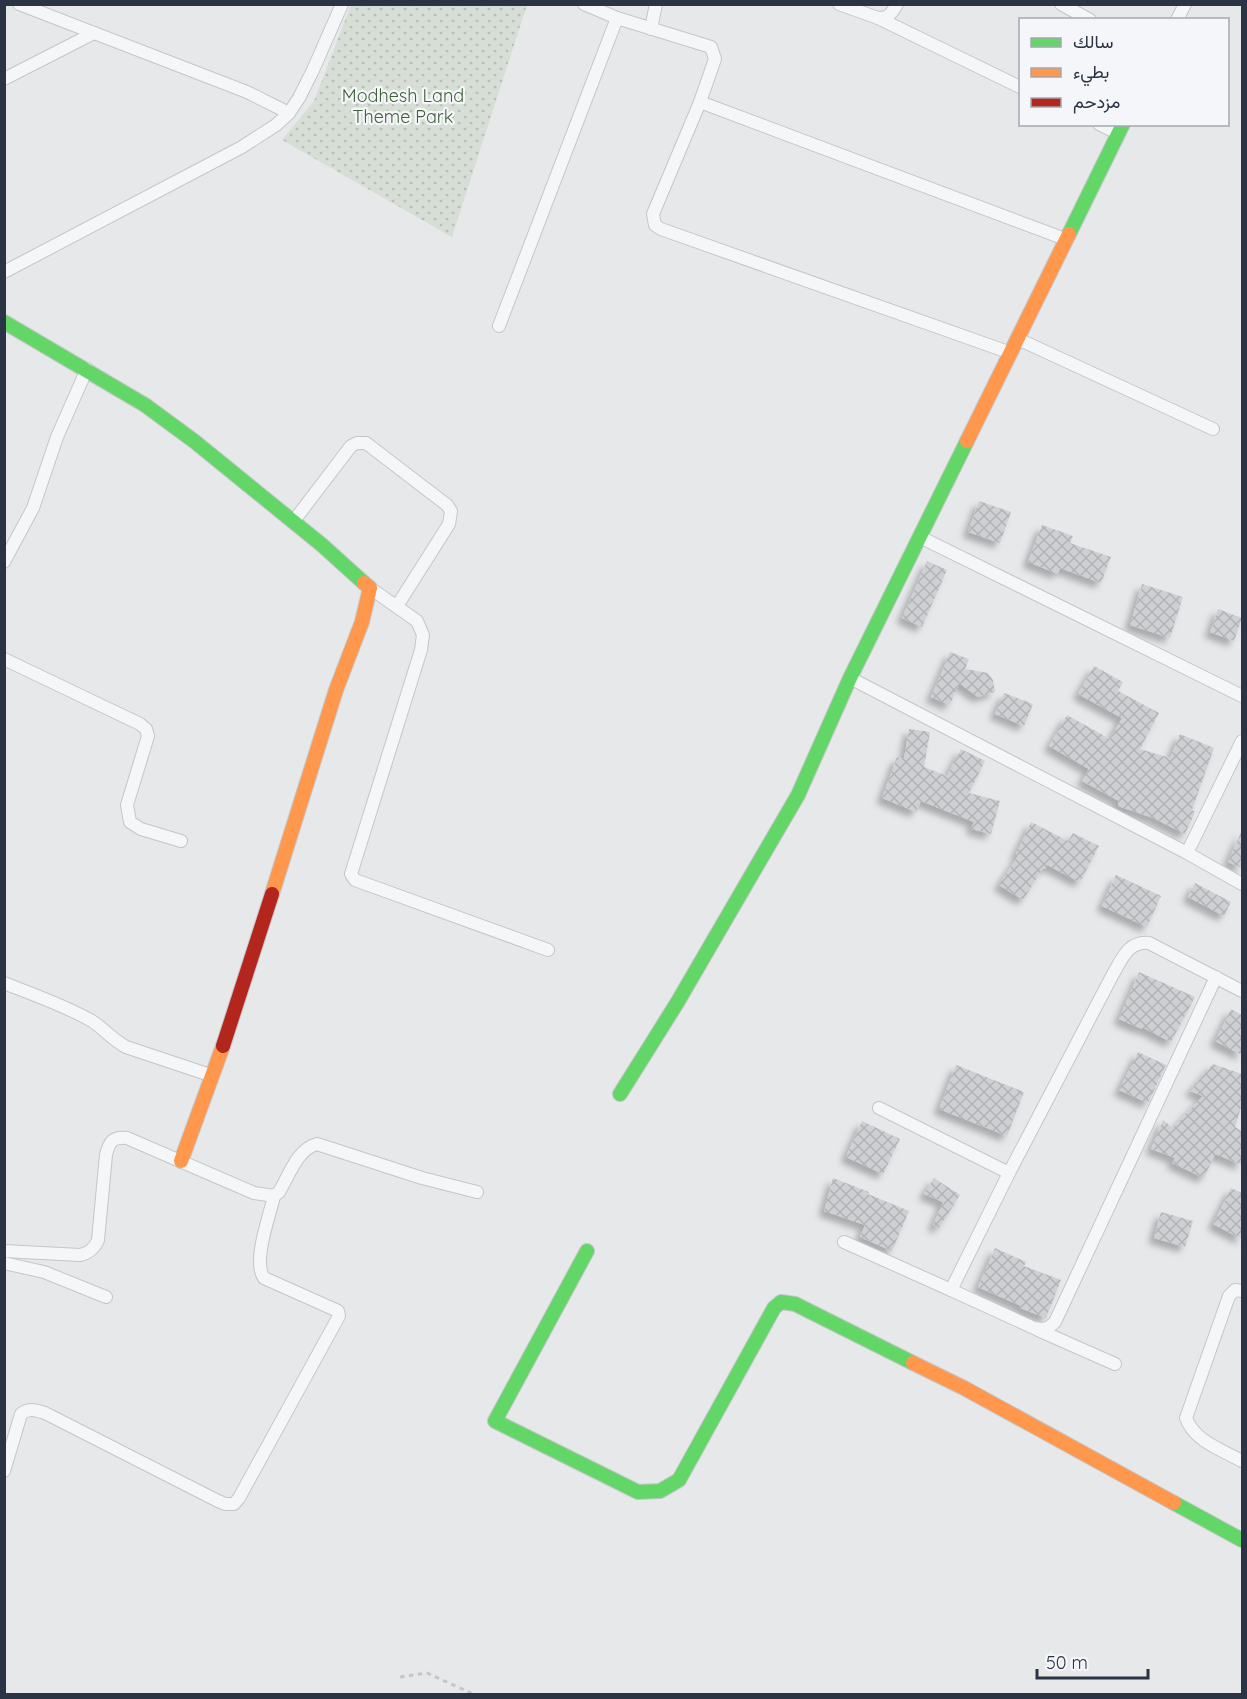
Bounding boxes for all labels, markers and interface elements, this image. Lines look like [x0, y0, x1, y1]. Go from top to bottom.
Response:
legend [1019, 18, 1229, 126]
text: سالك [1073, 30, 1113, 53]
text: بطيء [1073, 60, 1109, 87]
park label: Modhesh Land Theme Park [342, 84, 464, 128]
text: مزدحم [1073, 90, 1120, 114]
scale bar [1037, 1642, 1148, 1680]
text: 50 m [1046, 1651, 1088, 1674]

